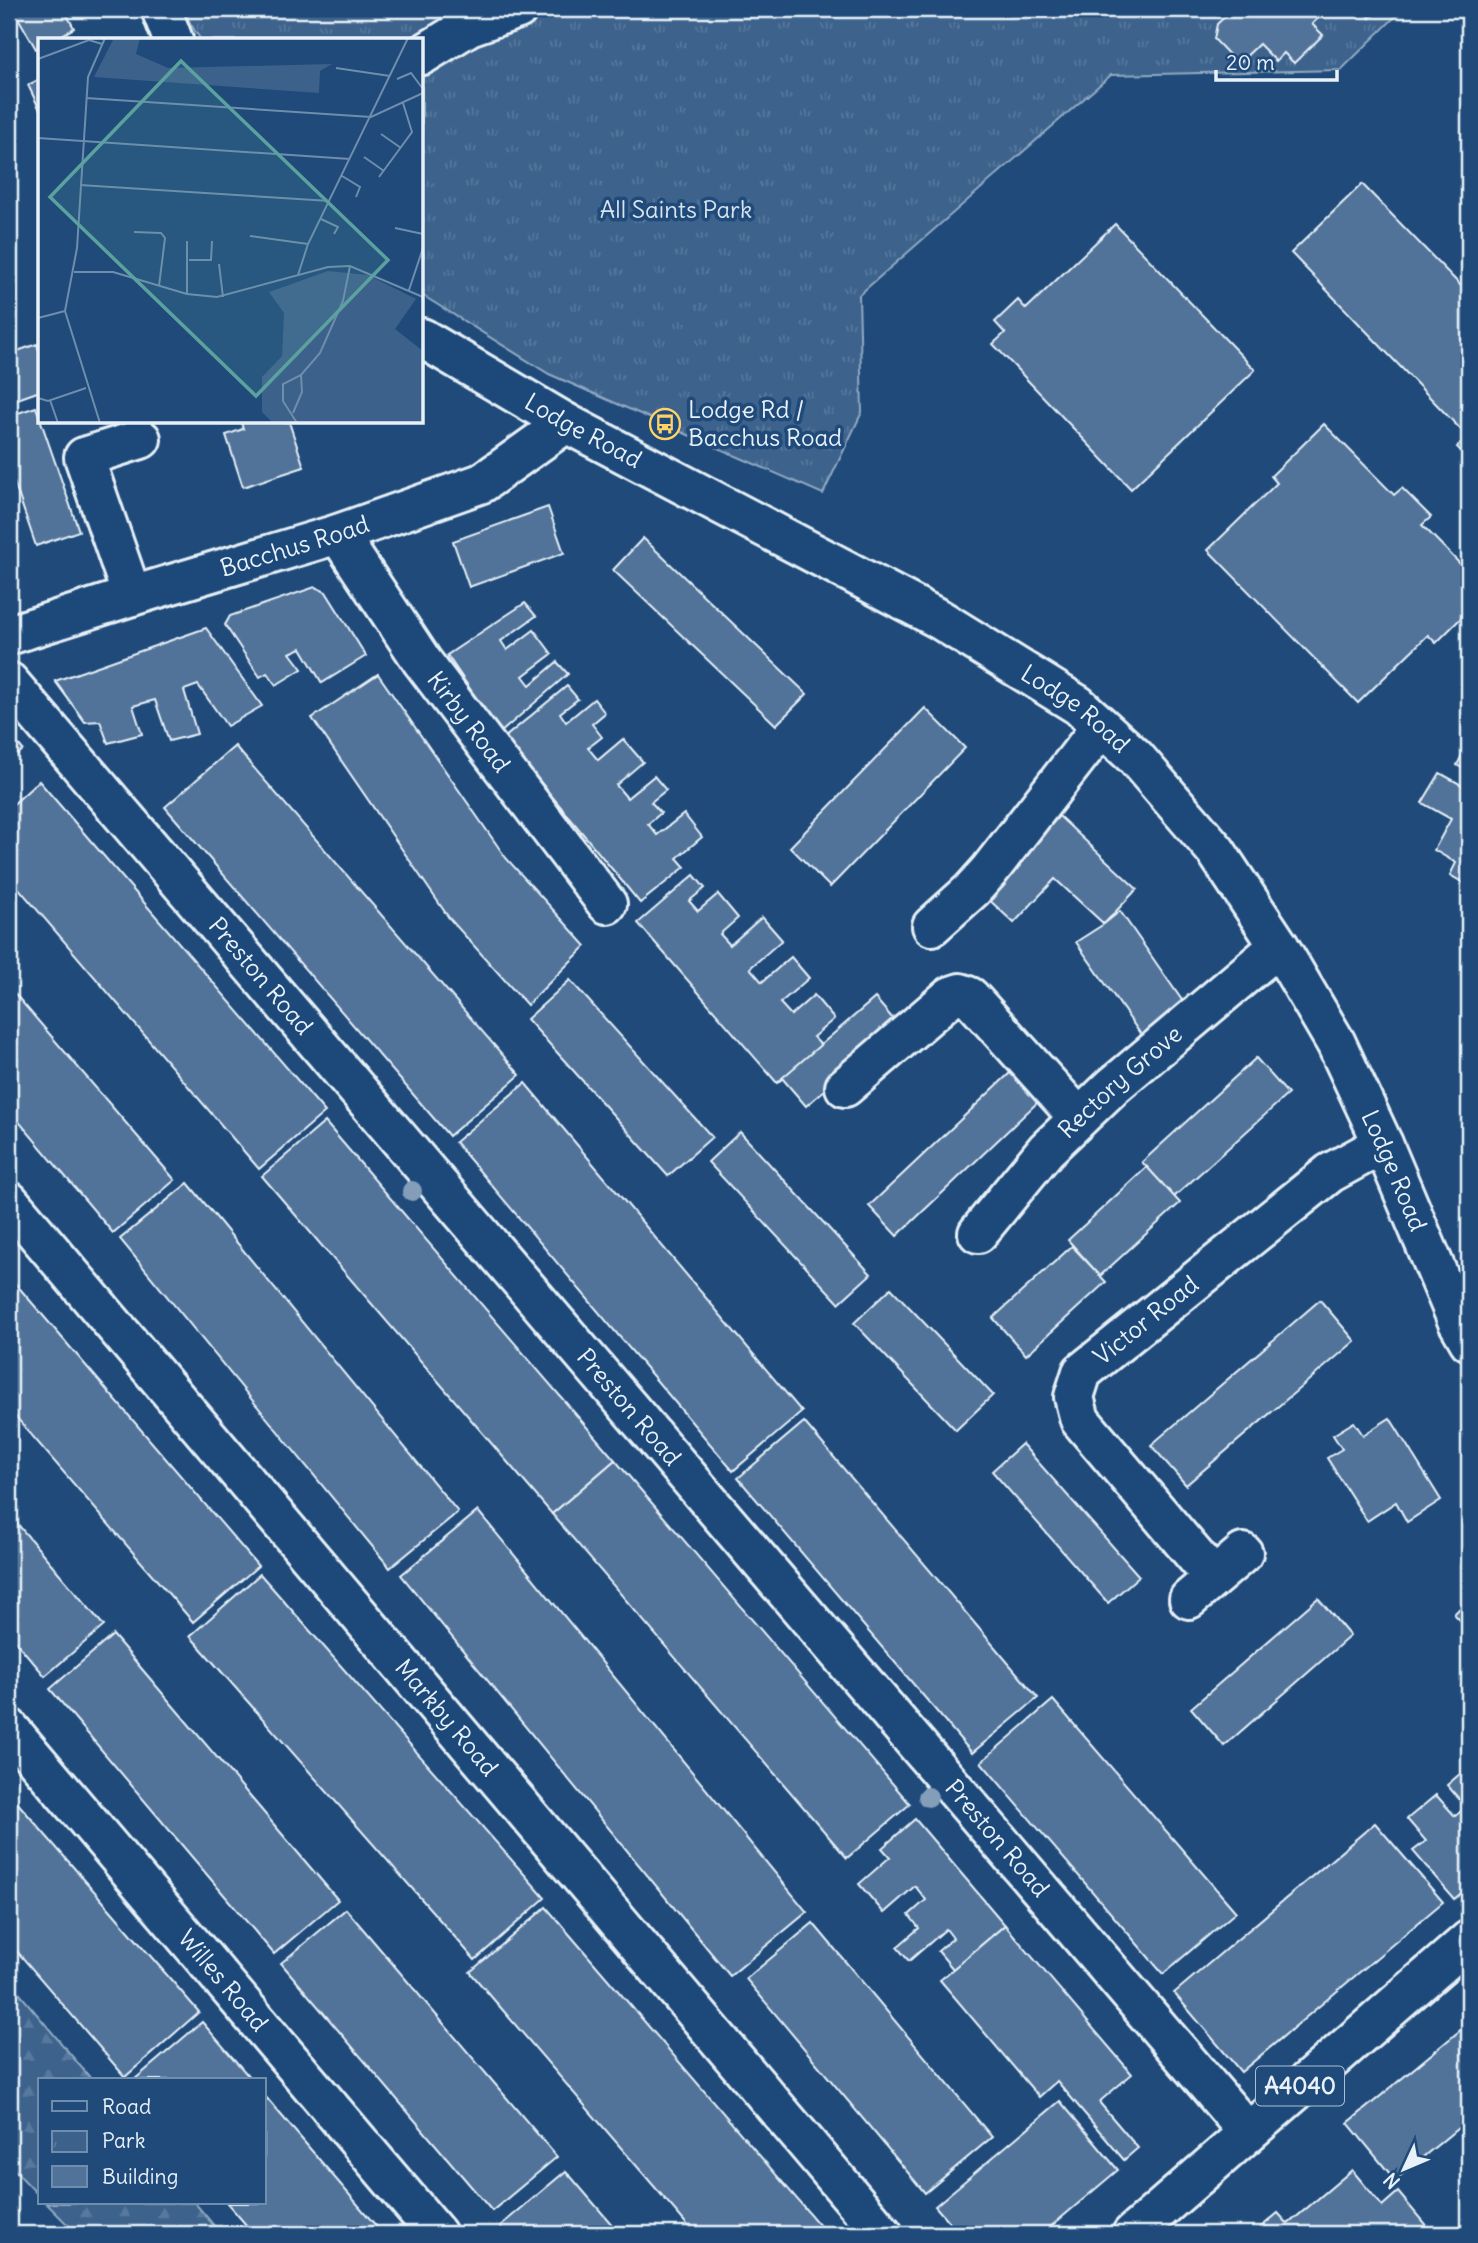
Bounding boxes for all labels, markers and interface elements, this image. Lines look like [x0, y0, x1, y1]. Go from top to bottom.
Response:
inset map [38, 38, 424, 424]
scale bar [1216, 38, 1336, 82]
text: 20 m [1226, 49, 1275, 76]
park label: All Saints Park [600, 194, 752, 224]
street label: Lodge Road [520, 386, 647, 474]
place label: Lodge Rd / Bacchus Road [688, 394, 842, 452]
bus stop icon: Lodge Rd / Bacchus Road [648, 407, 682, 441]
street label: Bacchus Road [216, 508, 373, 583]
street label: Lodge Road [1016, 657, 1136, 759]
street label: Kirby Road [421, 665, 517, 778]
street label: Preston Road [203, 911, 320, 1040]
street label: Rectory Grove [1051, 1018, 1188, 1144]
street label: Lodge Road [1355, 1105, 1434, 1235]
street label: Victor Road [1087, 1269, 1204, 1371]
street label: Preston Road [571, 1342, 688, 1471]
street label: Markby Road [389, 1653, 505, 1782]
street label: Preston Road [939, 1773, 1056, 1903]
street label: Willes Road [172, 1923, 275, 2037]
road number: A4040 [1256, 2066, 1344, 2106]
legend [38, 2078, 266, 2204]
text: Road [102, 2093, 151, 2120]
text: Park [102, 2127, 145, 2154]
north arrow [1370, 2134, 1440, 2204]
text: Building [102, 2163, 178, 2190]
text: N [1379, 2168, 1405, 2194]

